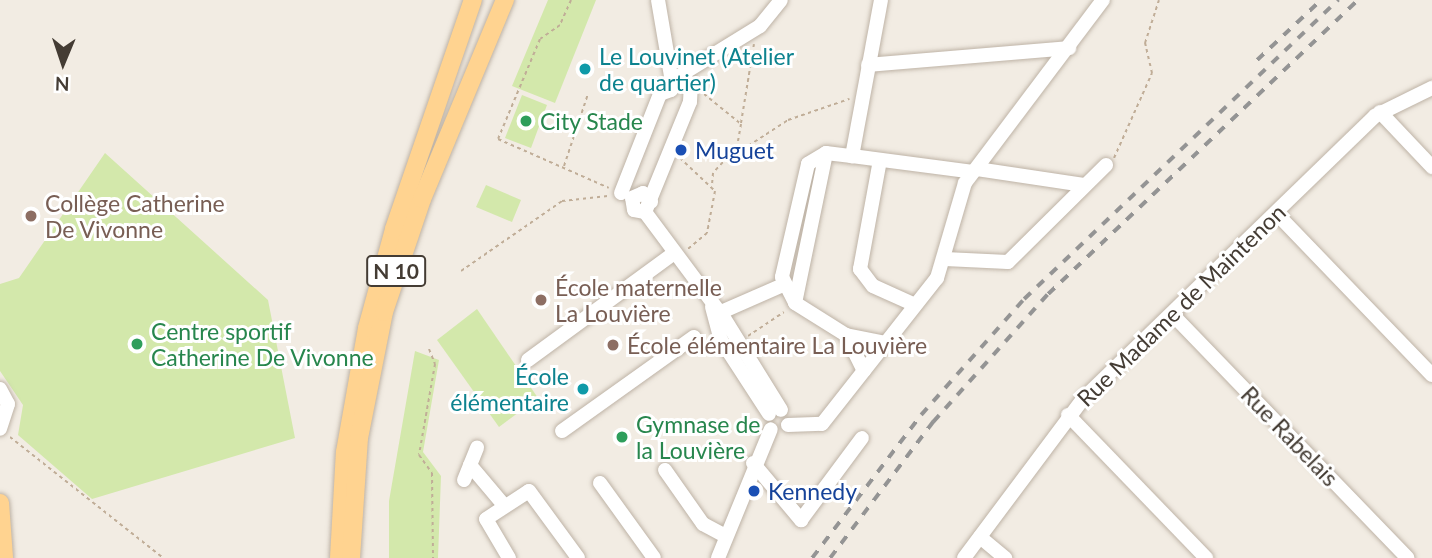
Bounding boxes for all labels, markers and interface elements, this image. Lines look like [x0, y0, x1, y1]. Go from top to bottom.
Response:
north arrow [28, 28, 98, 98]
place label: Le Louvinet (Atelier de quartier) [599, 42, 794, 96]
marker: Le Louvinet (Atelier de quartier) [577, 61, 593, 77]
text: N [55, 73, 70, 96]
place label: City Stade [540, 107, 644, 135]
marker: City Stade [518, 113, 534, 129]
place label: Muguet [695, 136, 774, 164]
marker: Muguet [673, 142, 689, 158]
place label: Collège Catherine De Vivonne [45, 189, 225, 243]
street label: Rue Madame de Maintenon [1071, 198, 1291, 412]
marker: Collège Catherine De Vivonne [23, 208, 39, 224]
road number: N 10 [364, 254, 428, 288]
place label: École maternelle La Louvière [555, 273, 722, 327]
marker: École maternelle La Louvière [533, 292, 549, 308]
place label: Centre sportif Catherine De Vivonne [151, 317, 374, 371]
place label: École élémentaire La Louvière [627, 331, 927, 359]
marker: Centre sportif Catherine De Vivonne [129, 336, 145, 352]
marker: École élémentaire La Louvière [605, 337, 621, 353]
place label: École élémentaire [450, 362, 569, 416]
street label: Rue Rabelais [1236, 380, 1344, 492]
marker: École élémentaire [575, 381, 591, 397]
place label: Gymnase de la Louvière [636, 410, 760, 464]
marker: Gymnase de la Louvière [614, 429, 630, 445]
place label: Kennedy [768, 477, 857, 505]
marker: Kennedy [746, 483, 762, 499]

